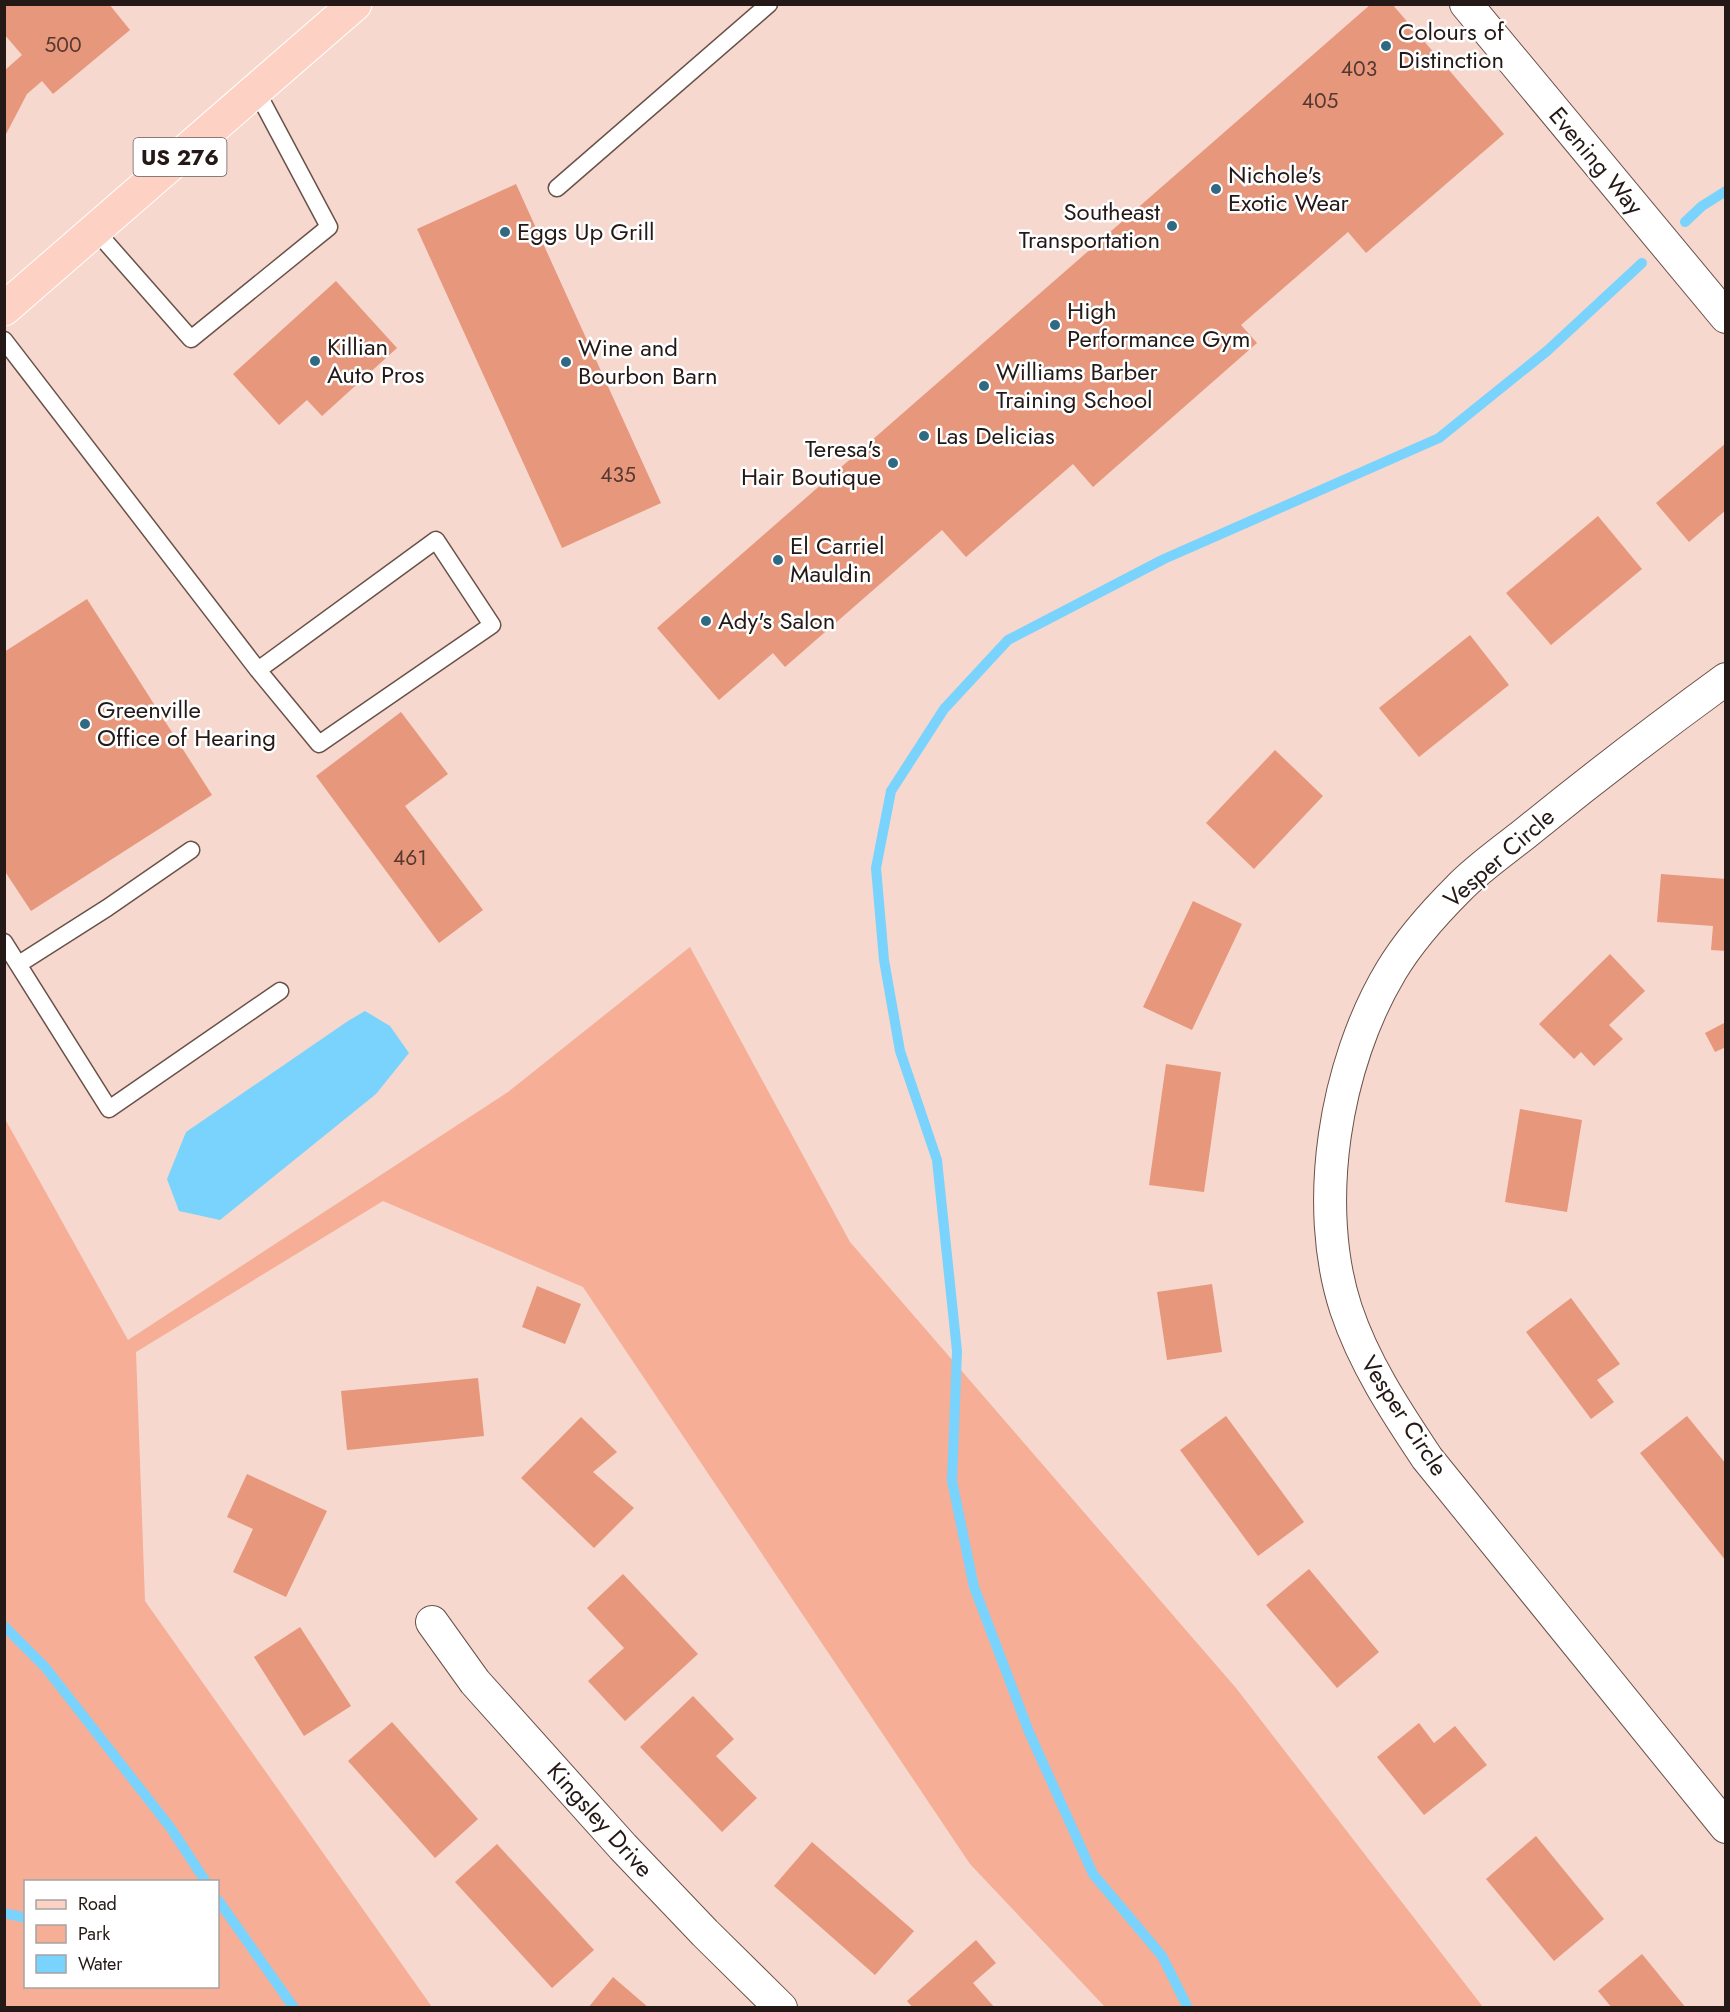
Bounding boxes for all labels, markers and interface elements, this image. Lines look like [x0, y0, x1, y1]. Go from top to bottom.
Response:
place label: Colours of Distinction [1398, 14, 1505, 77]
house number: 500 [44, 30, 82, 60]
marker: Colours of Distinction [1379, 39, 1393, 53]
house number: 403 [1341, 54, 1377, 84]
house number: 405 [1302, 86, 1338, 116]
street label: Evening Way [1541, 99, 1652, 223]
road number: US 276 [134, 138, 226, 176]
place label: Nichole's Exotic Wear [1228, 157, 1349, 220]
marker: Nichole's Exotic Wear [1209, 182, 1223, 196]
place label: Southeast Transportation [1019, 194, 1160, 257]
place label: Eggs Up Grill [517, 214, 654, 249]
marker: Southeast Transportation [1165, 219, 1179, 233]
marker: Eggs Up Grill [498, 225, 512, 239]
place label: High Performance Gym [1067, 293, 1250, 356]
marker: High Performance Gym [1048, 318, 1062, 332]
place label: Killian Auto Pros [327, 329, 424, 392]
place label: Wine and Bourbon Barn [578, 330, 718, 393]
marker: Killian Auto Pros [308, 354, 322, 368]
place label: Williams Barber Training School [996, 354, 1159, 417]
marker: Wine and Bourbon Barn [559, 355, 573, 369]
marker: Williams Barber Training School [977, 379, 991, 393]
place label: Las Delicias [936, 418, 1055, 453]
marker: Las Delicias [917, 429, 931, 443]
place label: Teresa's Hair Boutique [741, 431, 881, 494]
marker: Teresa's Hair Boutique [886, 456, 900, 470]
house number: 435 [600, 460, 636, 490]
place label: El Carriel Mauldin [790, 528, 885, 591]
marker: El Carriel Mauldin [771, 553, 785, 567]
place label: Ady's Salon [718, 603, 835, 638]
marker: Ady's Salon [699, 614, 713, 628]
place label: Greenville Office of Hearing [97, 692, 276, 755]
marker: Greenville Office of Hearing [78, 717, 92, 731]
street label: Vesper Circle [1435, 799, 1562, 916]
house number: 461 [393, 843, 427, 873]
street label: Vesper Circle [1352, 1349, 1456, 1483]
street label: Kingsley Drive [539, 1754, 662, 1885]
legend [24, 1880, 219, 1988]
text: Road [78, 1891, 117, 1917]
text: Park [78, 1921, 110, 1947]
text: Water [78, 1951, 123, 1977]

